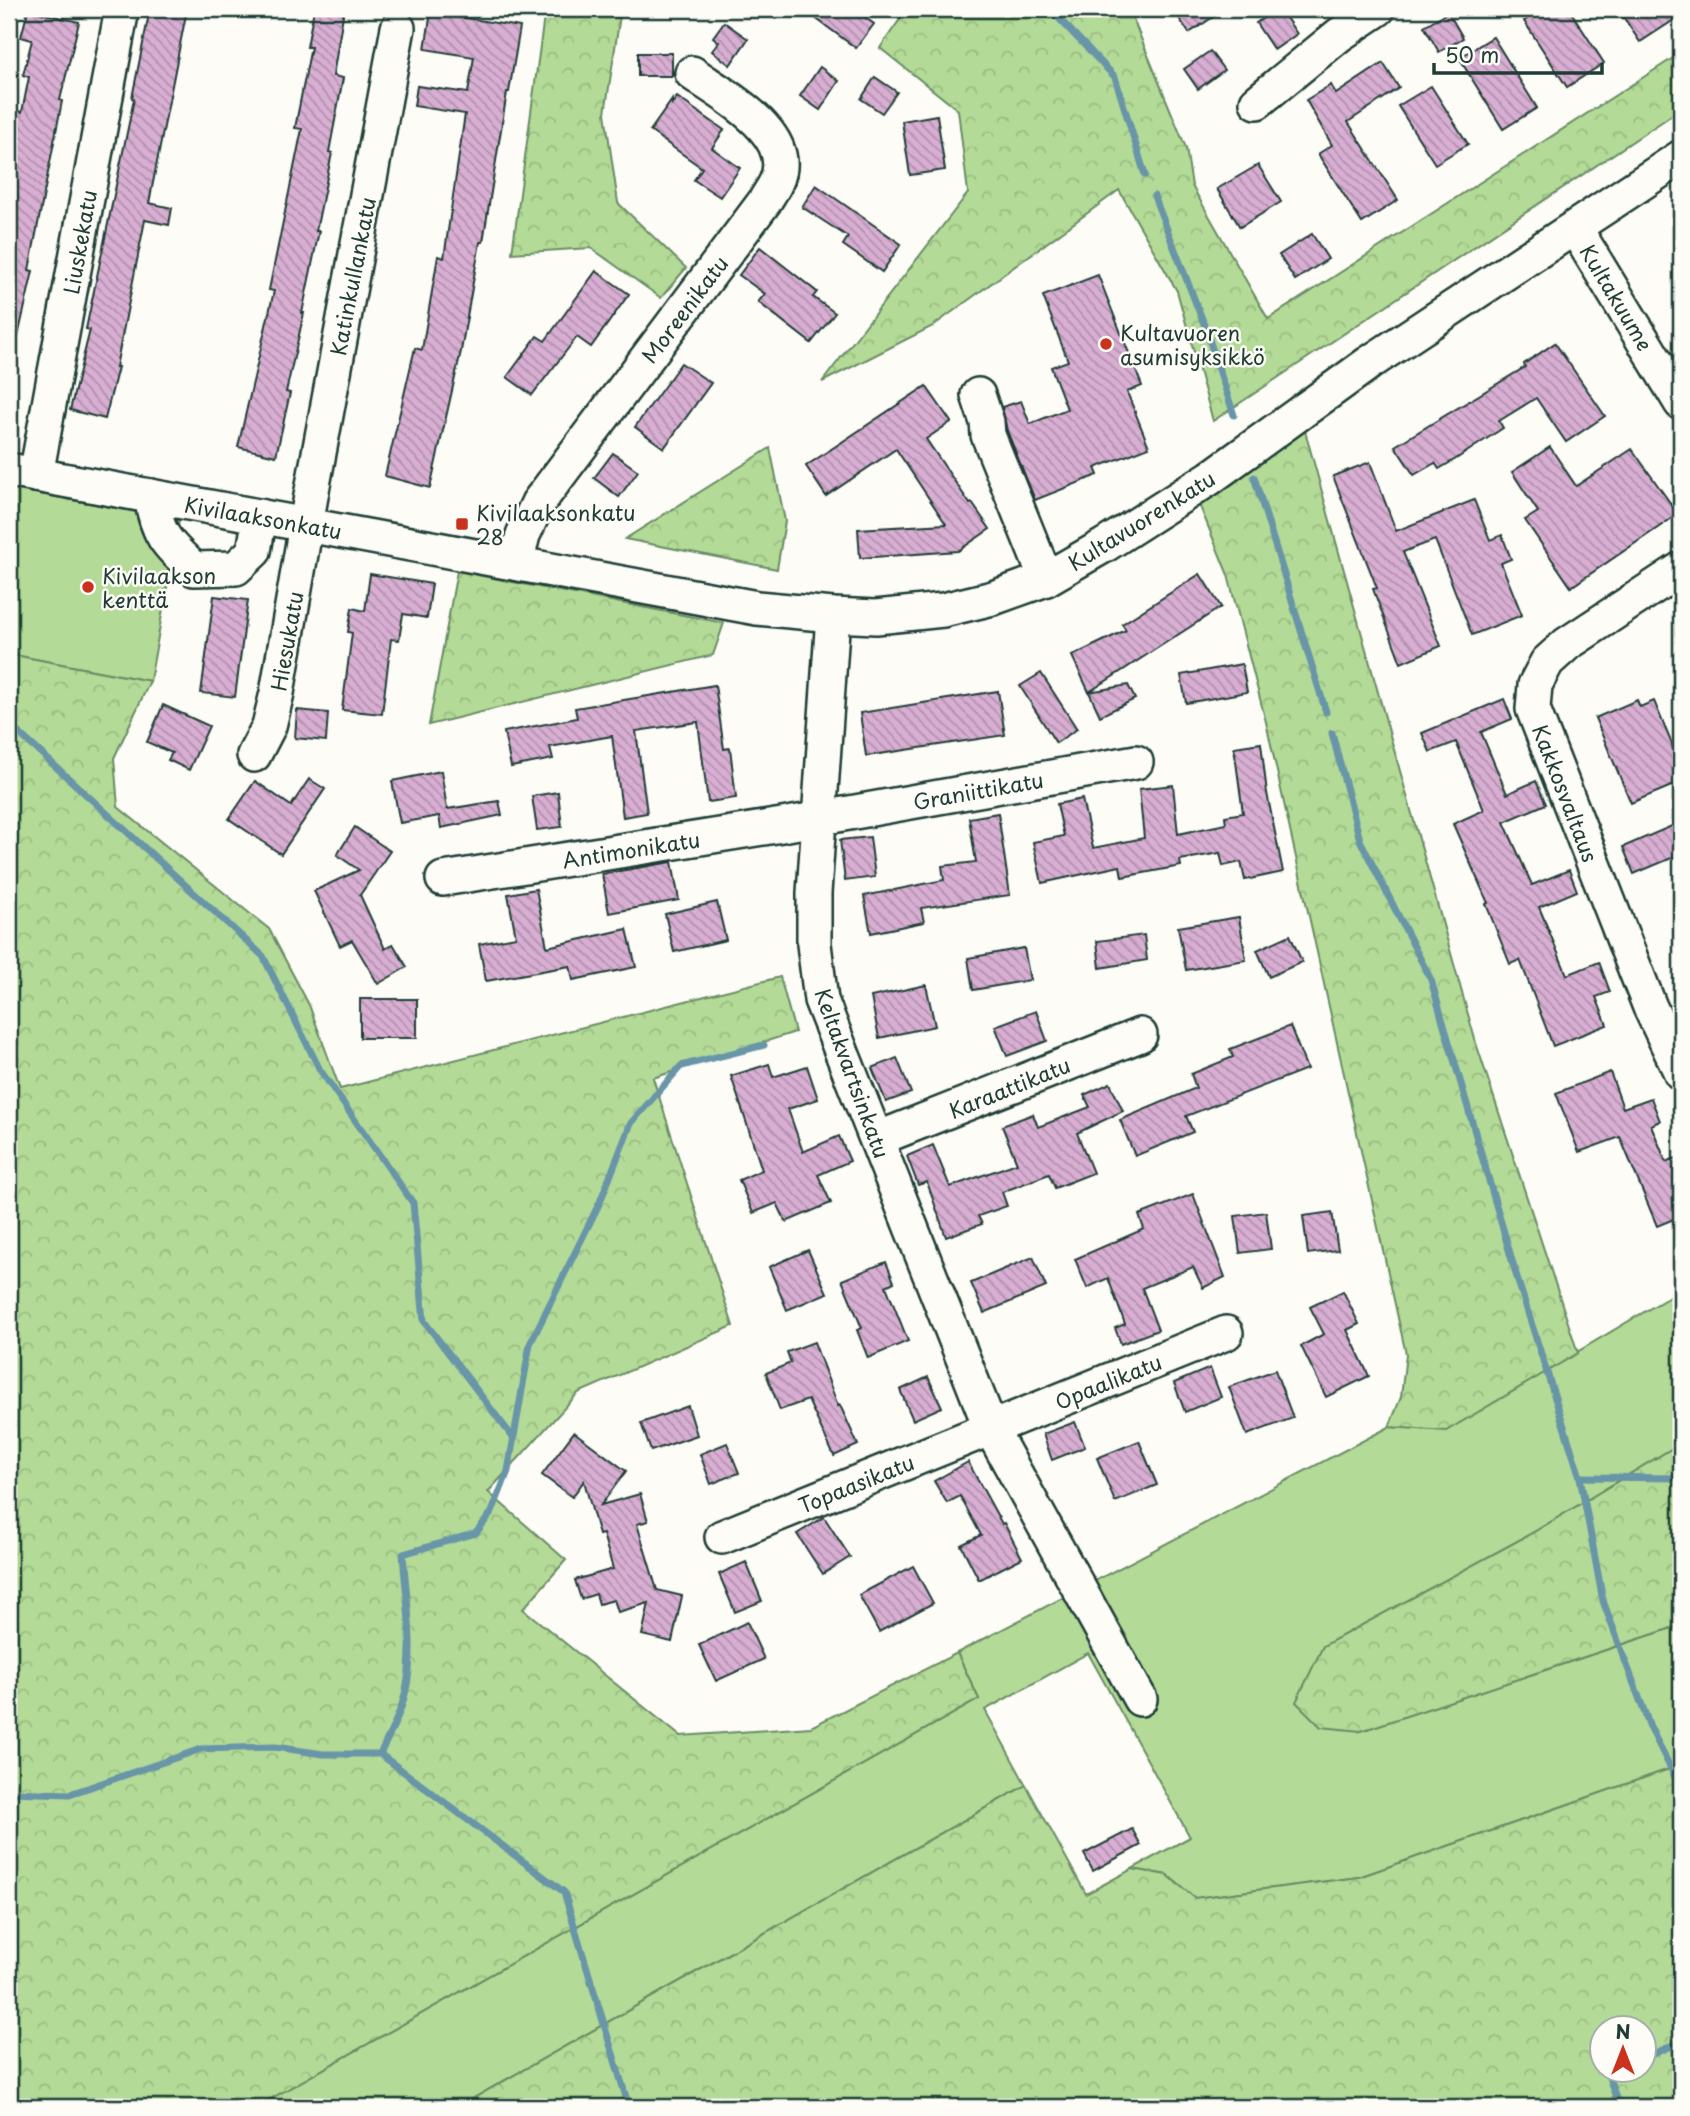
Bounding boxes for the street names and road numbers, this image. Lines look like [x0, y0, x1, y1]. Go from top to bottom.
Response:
street label: Liuskekatu [54, 187, 104, 297]
street label: Katinkullankatu [321, 194, 383, 358]
street label: Kultakuume [1573, 238, 1661, 356]
street label: Moreenikatu [633, 248, 735, 370]
street label: Kultavuorenkatu [1061, 462, 1221, 578]
street label: Kivilaaksonkatu [182, 487, 344, 547]
street label: Hiesukatu [261, 589, 311, 693]
street label: Kakkosvaltaus [1525, 719, 1607, 867]
street label: Graniittikatu [910, 763, 1046, 817]
street label: Antimonikatu [560, 822, 702, 876]
street label: Keltakvartsinkatu [807, 984, 899, 1162]
street label: Karaattikatu [943, 1048, 1075, 1126]
street label: Opaalikatu [1050, 1345, 1166, 1417]
street label: Topaasikatu [793, 1445, 919, 1521]

